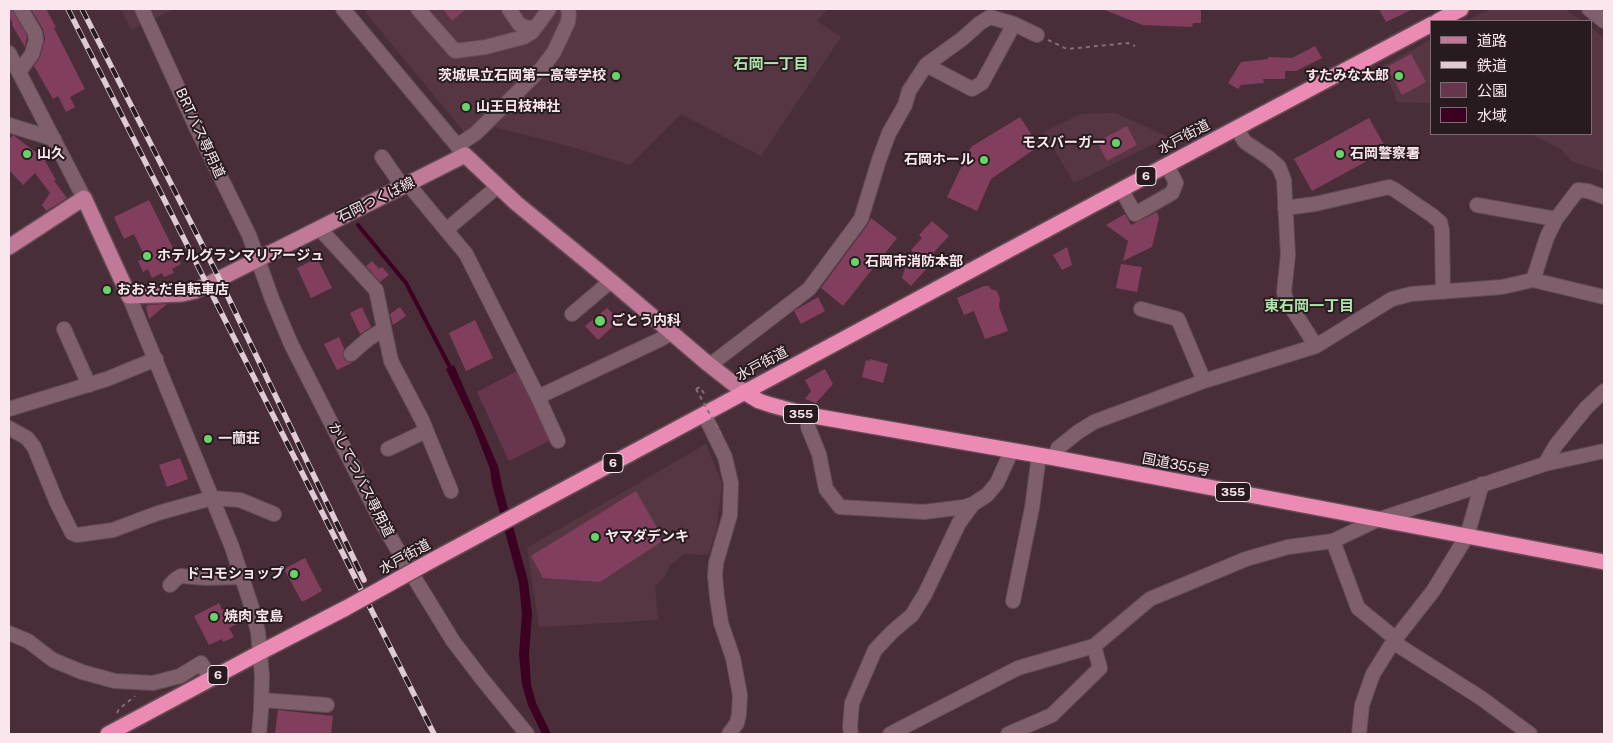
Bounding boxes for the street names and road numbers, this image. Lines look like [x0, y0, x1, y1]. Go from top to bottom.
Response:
street label: BRTバス専用道 [172, 85, 228, 181]
street label: 水戸街道 [1155, 116, 1213, 158]
road number: 6 [1136, 167, 1156, 186]
street label: 石岡つくば線 [335, 174, 417, 226]
street label: 水戸街道 [733, 343, 791, 385]
road number: 355 [784, 404, 818, 424]
street label: かしてつバス専用道 [325, 420, 397, 540]
street label: 国道355号 [1141, 450, 1211, 480]
road number: 6 [603, 453, 623, 472]
road number: 355 [1216, 482, 1250, 502]
street label: 水戸街道 [376, 536, 434, 578]
road number: 6 [208, 666, 228, 684]

